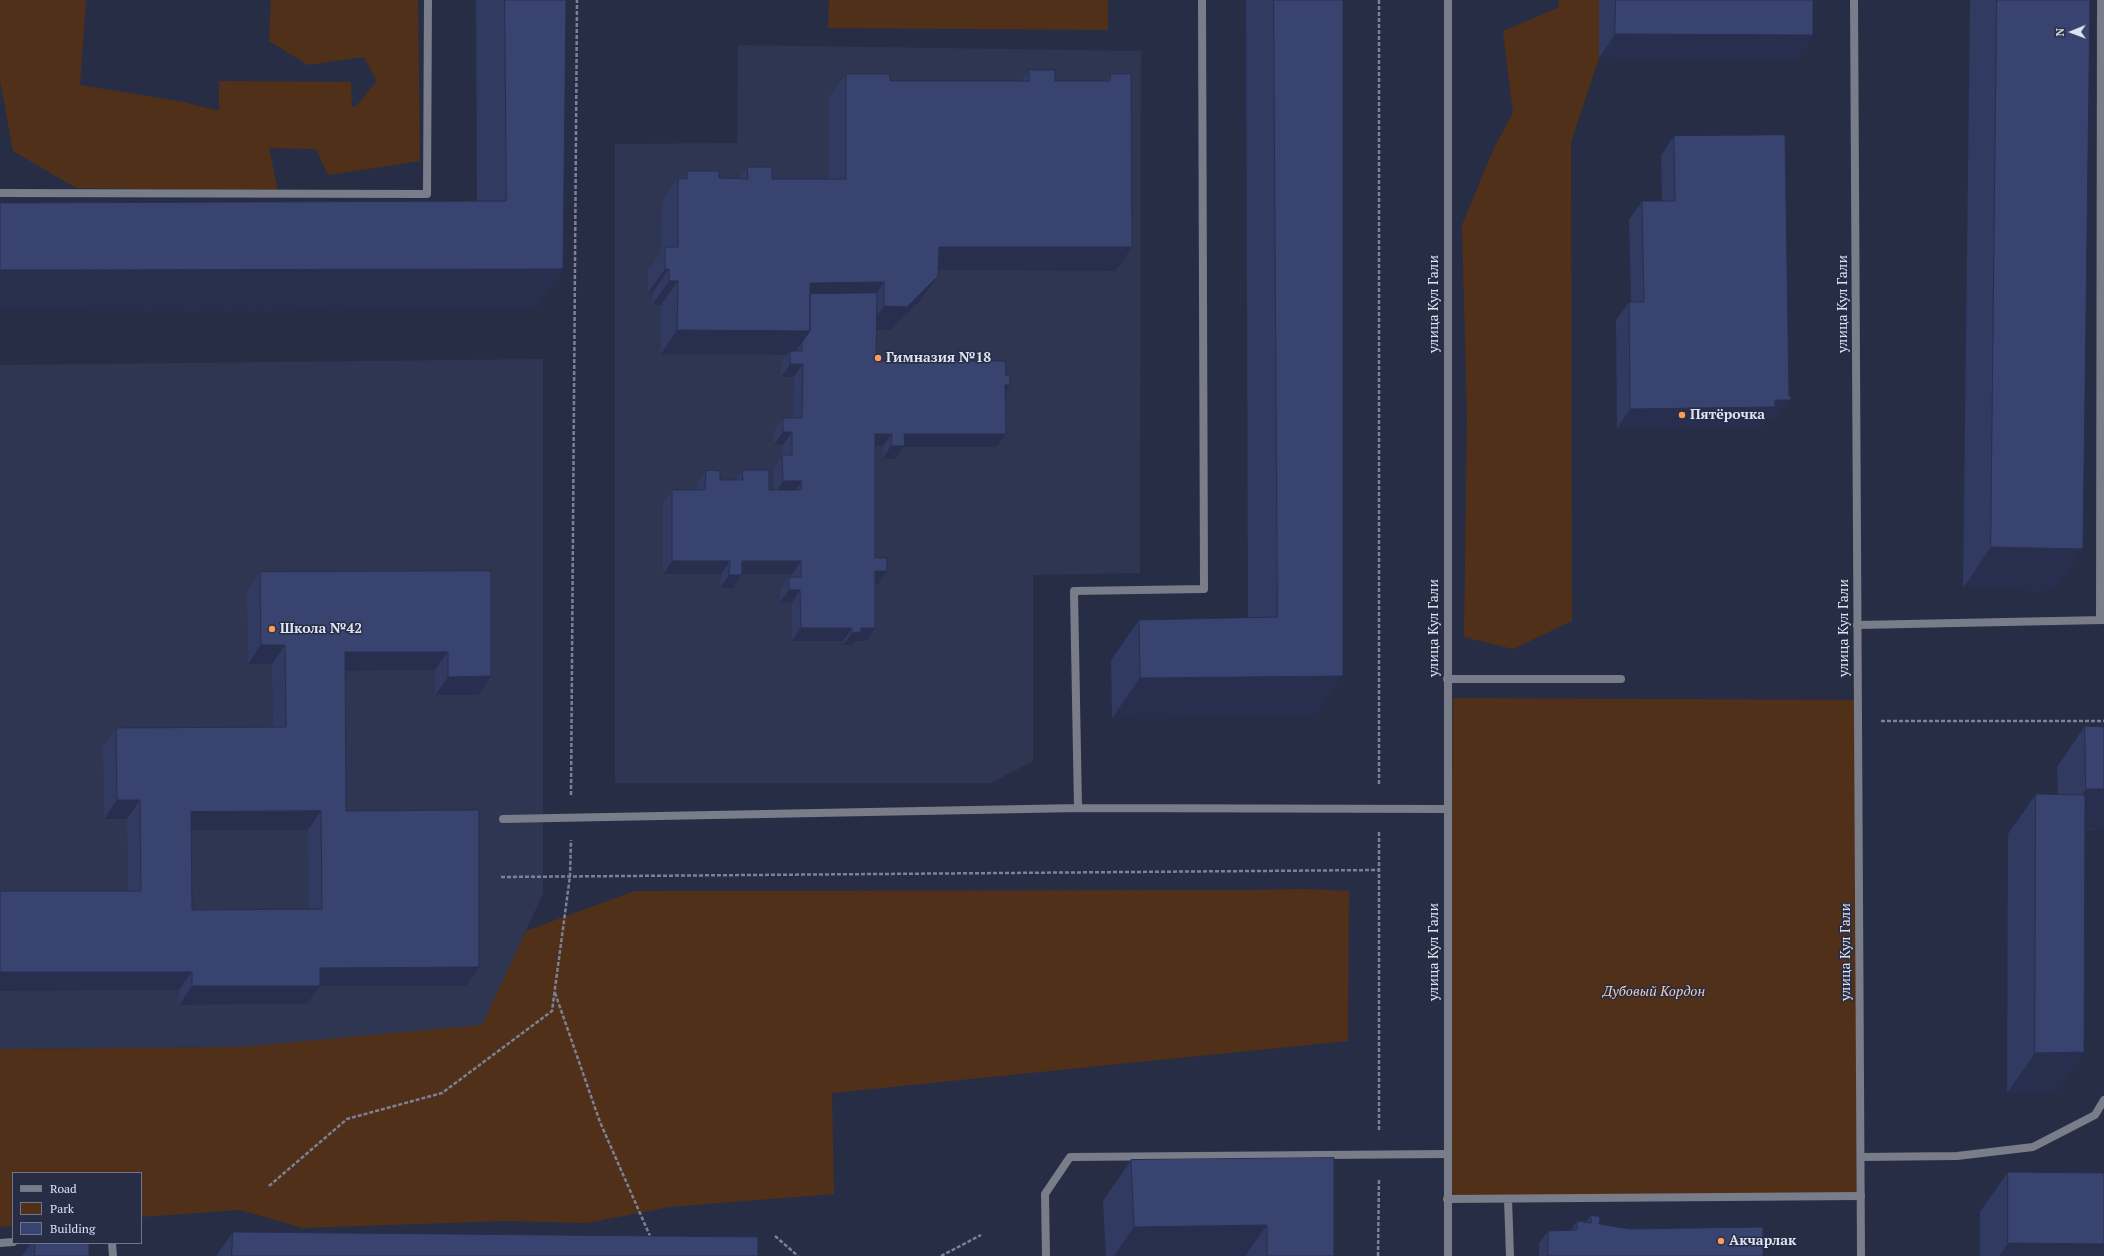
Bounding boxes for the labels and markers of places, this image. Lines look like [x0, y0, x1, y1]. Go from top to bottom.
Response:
place label: Гимназия №18 [886, 350, 991, 366]
marker: Гимназия №18 [873, 353, 883, 363]
place label: Пятёрочка [1690, 407, 1765, 423]
marker: Пятёрочка [1677, 410, 1687, 420]
place label: Школа №42 [280, 621, 362, 637]
marker: Школа №42 [267, 624, 277, 634]
place label: Акчарлак [1729, 1233, 1796, 1249]
marker: Акчарлак [1716, 1236, 1726, 1246]

